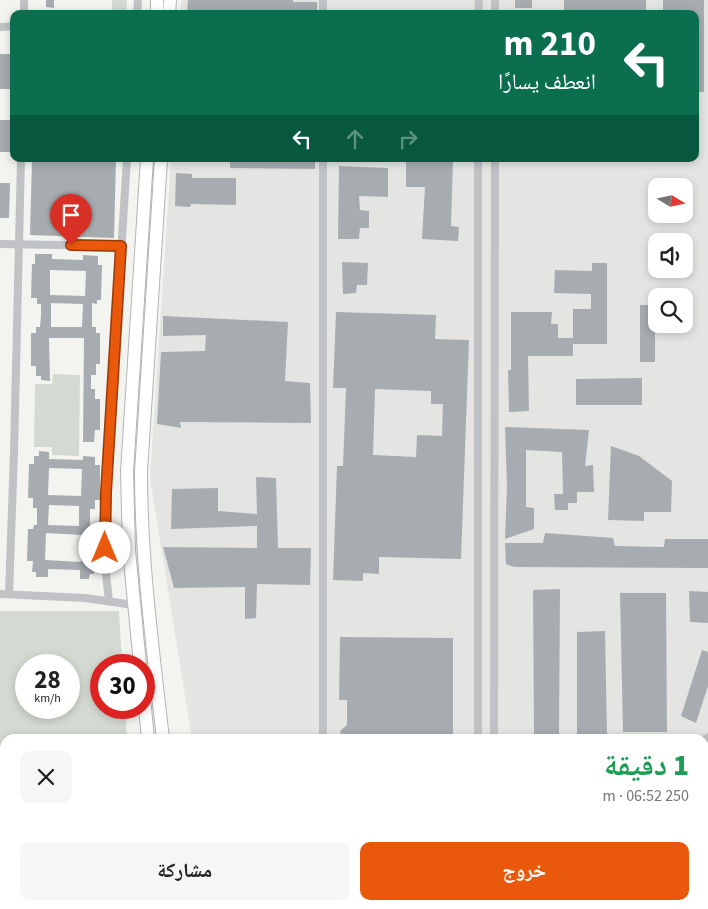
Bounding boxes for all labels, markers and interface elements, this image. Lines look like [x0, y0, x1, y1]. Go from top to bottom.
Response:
text: 210 m [504, 19, 596, 69]
icon: left [614, 30, 679, 95]
text: انعطف يسارًا [498, 66, 596, 98]
icon: left [288, 125, 316, 153]
icon: ahead [341, 125, 369, 153]
icon: right [394, 125, 422, 153]
north arrow [648, 178, 692, 222]
map controls [648, 178, 693, 333]
pin [50, 194, 92, 245]
icon: arrive [57, 201, 85, 229]
button: sound [648, 233, 693, 278]
button: search [648, 288, 693, 333]
position arrow [78, 521, 130, 573]
speed limit sign: 30 [90, 654, 155, 719]
text: 28 [34, 662, 61, 698]
text: km/h [34, 690, 61, 707]
text: 1 دقيقة [604, 744, 689, 787]
button: close [20, 751, 72, 803]
text: 250 m · 06:52 [602, 785, 689, 807]
button: مشاركة [20, 842, 350, 900]
button: خروج [360, 842, 689, 900]

